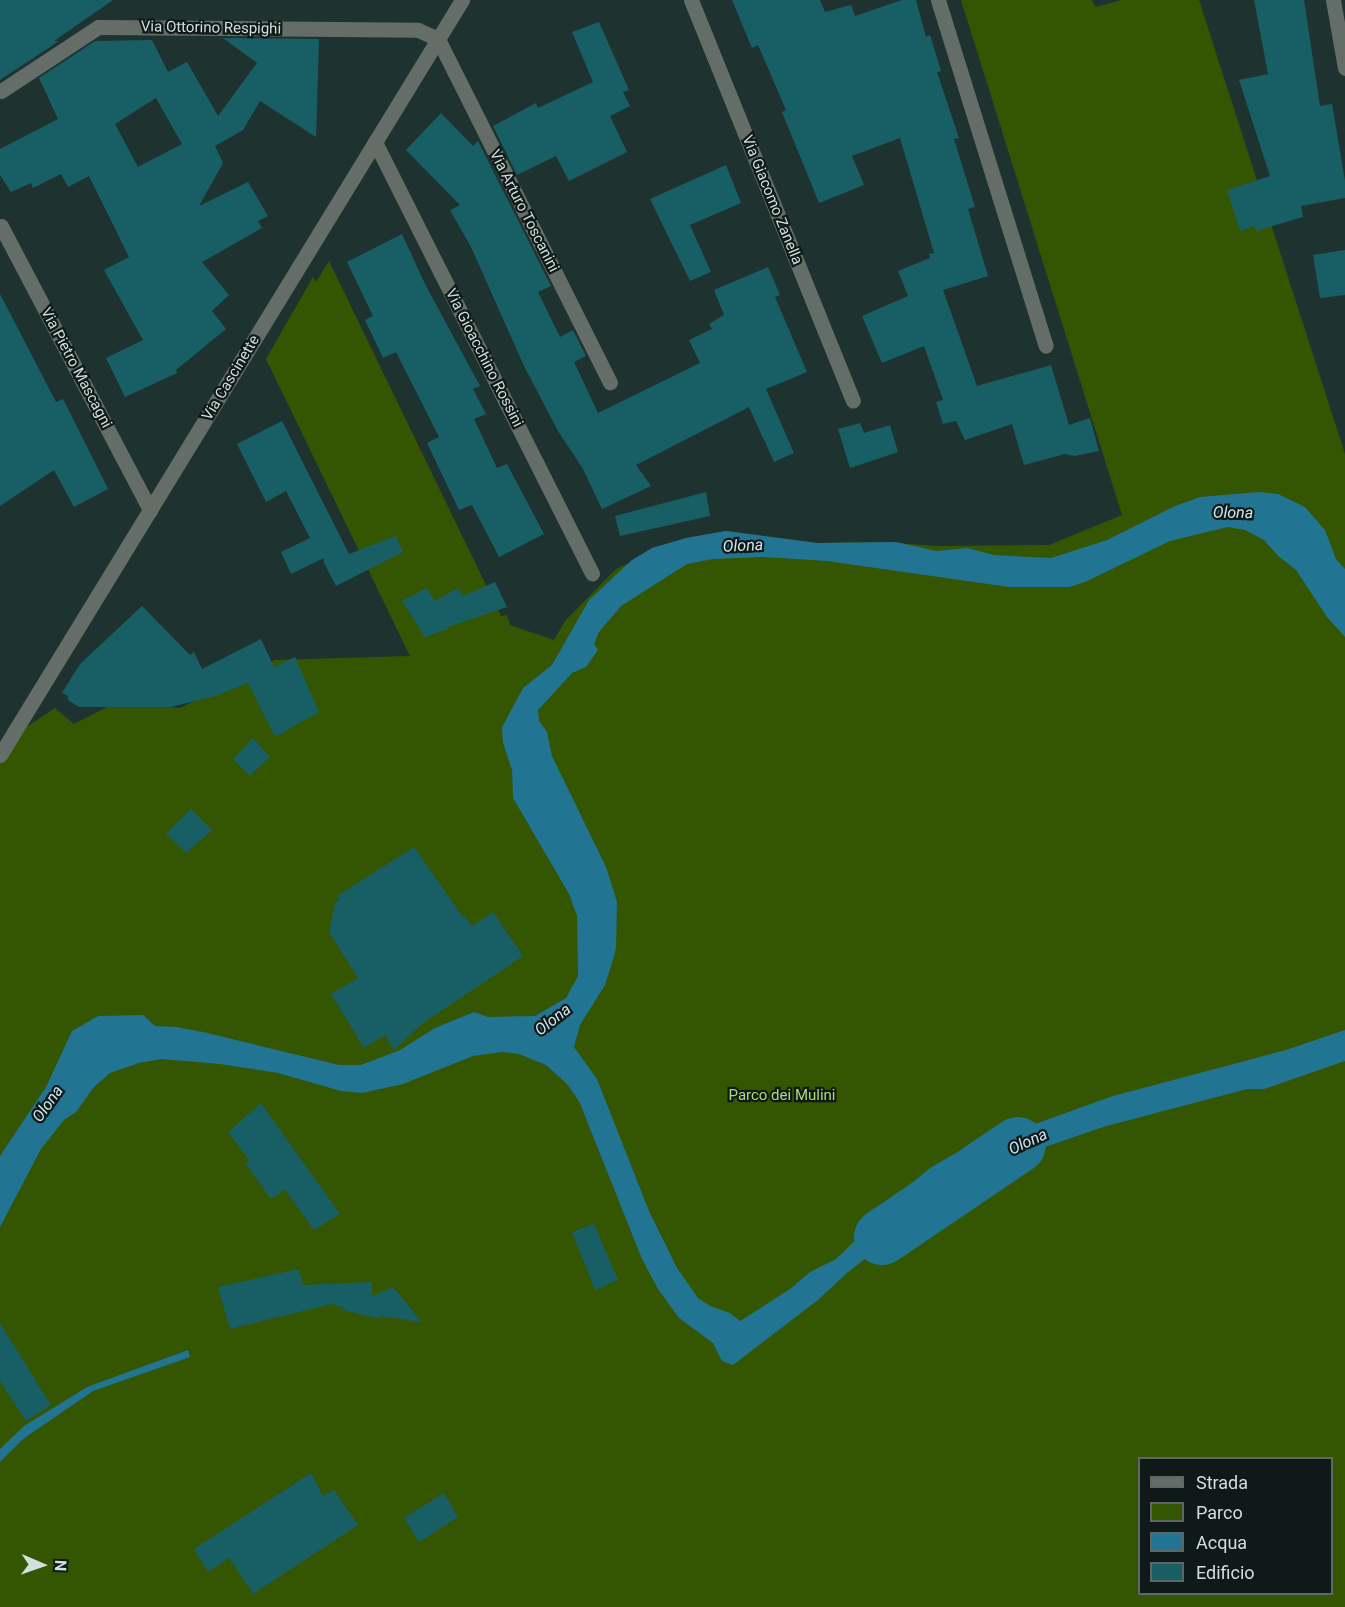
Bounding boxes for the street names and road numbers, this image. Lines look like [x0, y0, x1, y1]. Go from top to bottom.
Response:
street label: Via Ottorino Respighi [141, 18, 281, 38]
street label: Via Giacomo Zanella [738, 133, 806, 267]
street label: Via Arturo Toscanini [485, 147, 563, 275]
street label: Via Gioacchino Rossini [441, 286, 527, 430]
street label: Via Pietro Mascagni [37, 305, 115, 431]
street label: Via Cascinette [198, 332, 264, 424]

